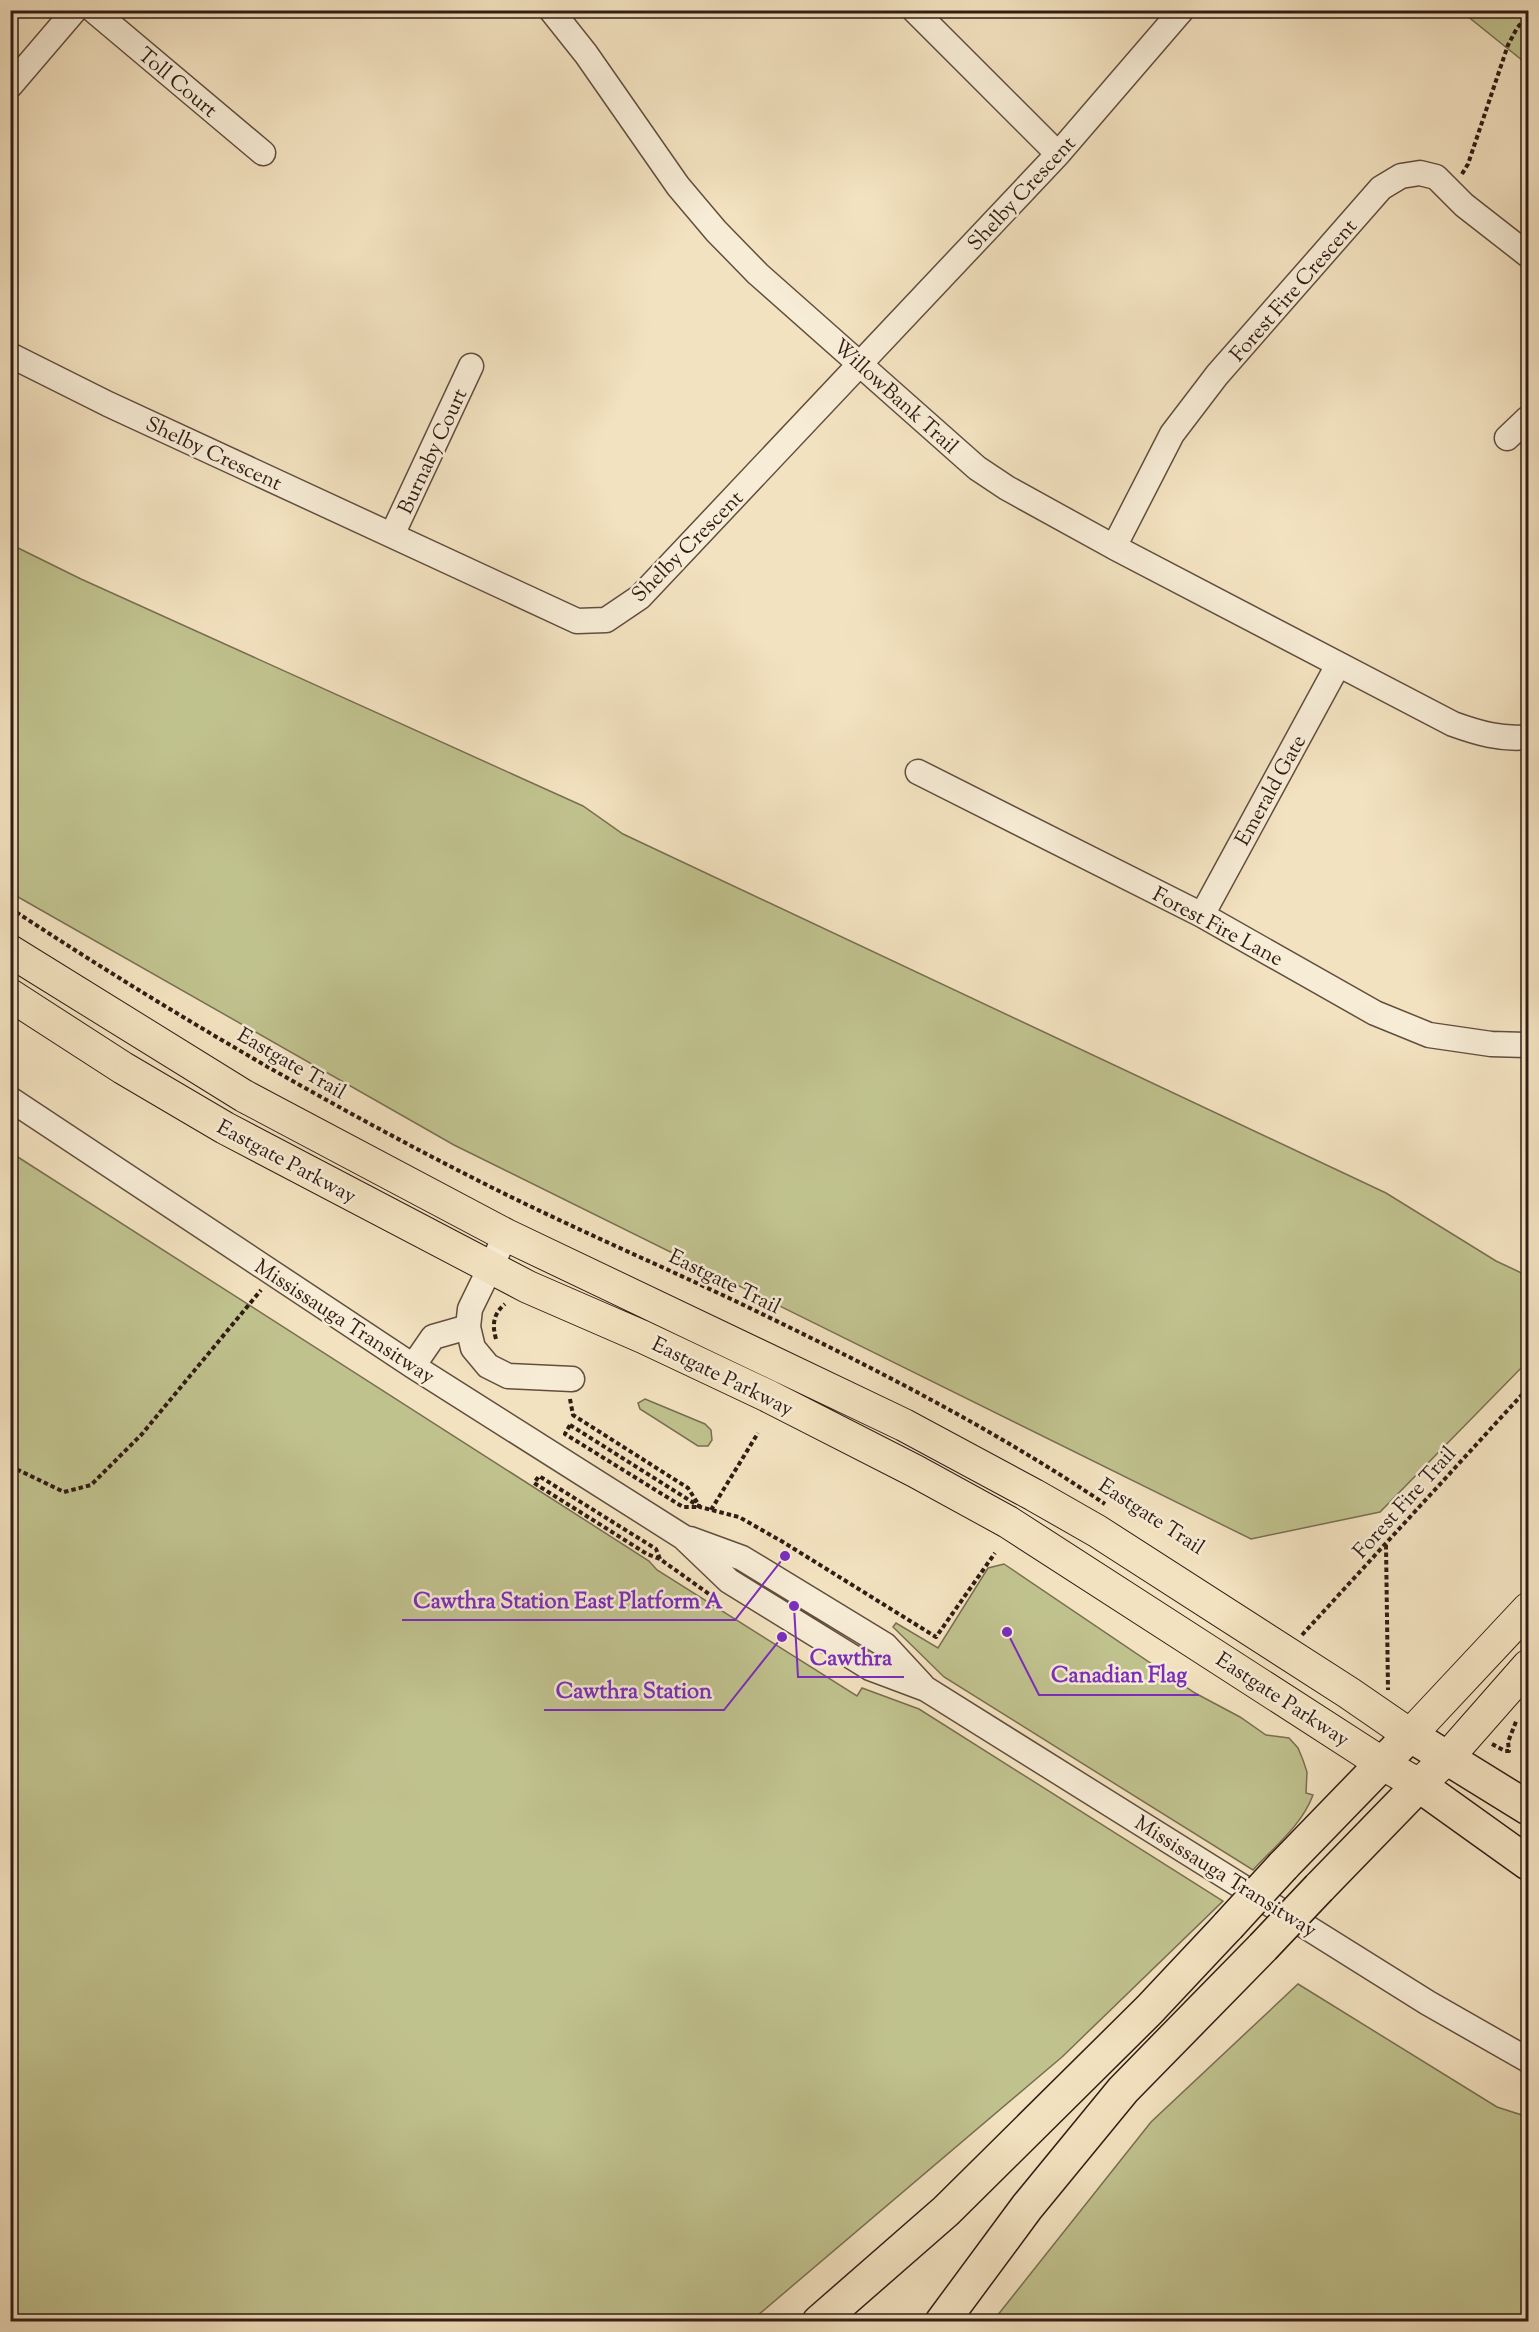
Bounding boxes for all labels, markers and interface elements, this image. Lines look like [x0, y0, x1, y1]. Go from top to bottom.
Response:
street label: Toll Court [131, 41, 223, 126]
street label: Shelby Crescent [961, 130, 1084, 258]
street label: Forest Fire Crescent [1224, 213, 1365, 369]
street label: WillowBank Trail [825, 333, 964, 462]
street label: Burnaby Court [392, 384, 476, 520]
street label: Shelby Crescent [140, 410, 286, 500]
street label: Shelby Crescent [626, 485, 751, 610]
street label: Emerald Gate [1229, 730, 1315, 852]
street label: Forest Fire Lane [1146, 881, 1288, 975]
street label: Eastgate Trail [231, 1021, 351, 1108]
street label: Eastgate Parkway [211, 1113, 362, 1212]
street label: Eastgate Trail [663, 1243, 785, 1323]
street label: Mississauga Transitway [248, 1253, 441, 1393]
street label: Eastgate Parkway [646, 1331, 799, 1425]
street label: Forest Fire Trail [1347, 1440, 1464, 1566]
street label: Eastgate Trail [1092, 1472, 1210, 1563]
callout: Cawthra Station East Platform A [402, 1580, 735, 1620]
text: Cawthra Station East Platform A [413, 1587, 723, 1619]
callout: Cawthra [798, 1637, 904, 1677]
text: Cawthra [810, 1644, 893, 1676]
street label: Eastgate Parkway [1209, 1646, 1355, 1756]
callout: Canadian Flag [1039, 1655, 1199, 1695]
text: Canadian Flag [1051, 1661, 1187, 1693]
callout: Cawthra Station [544, 1670, 724, 1710]
text: Cawthra Station [556, 1677, 712, 1709]
street label: Mississauga Transitway [1128, 1809, 1322, 1946]

